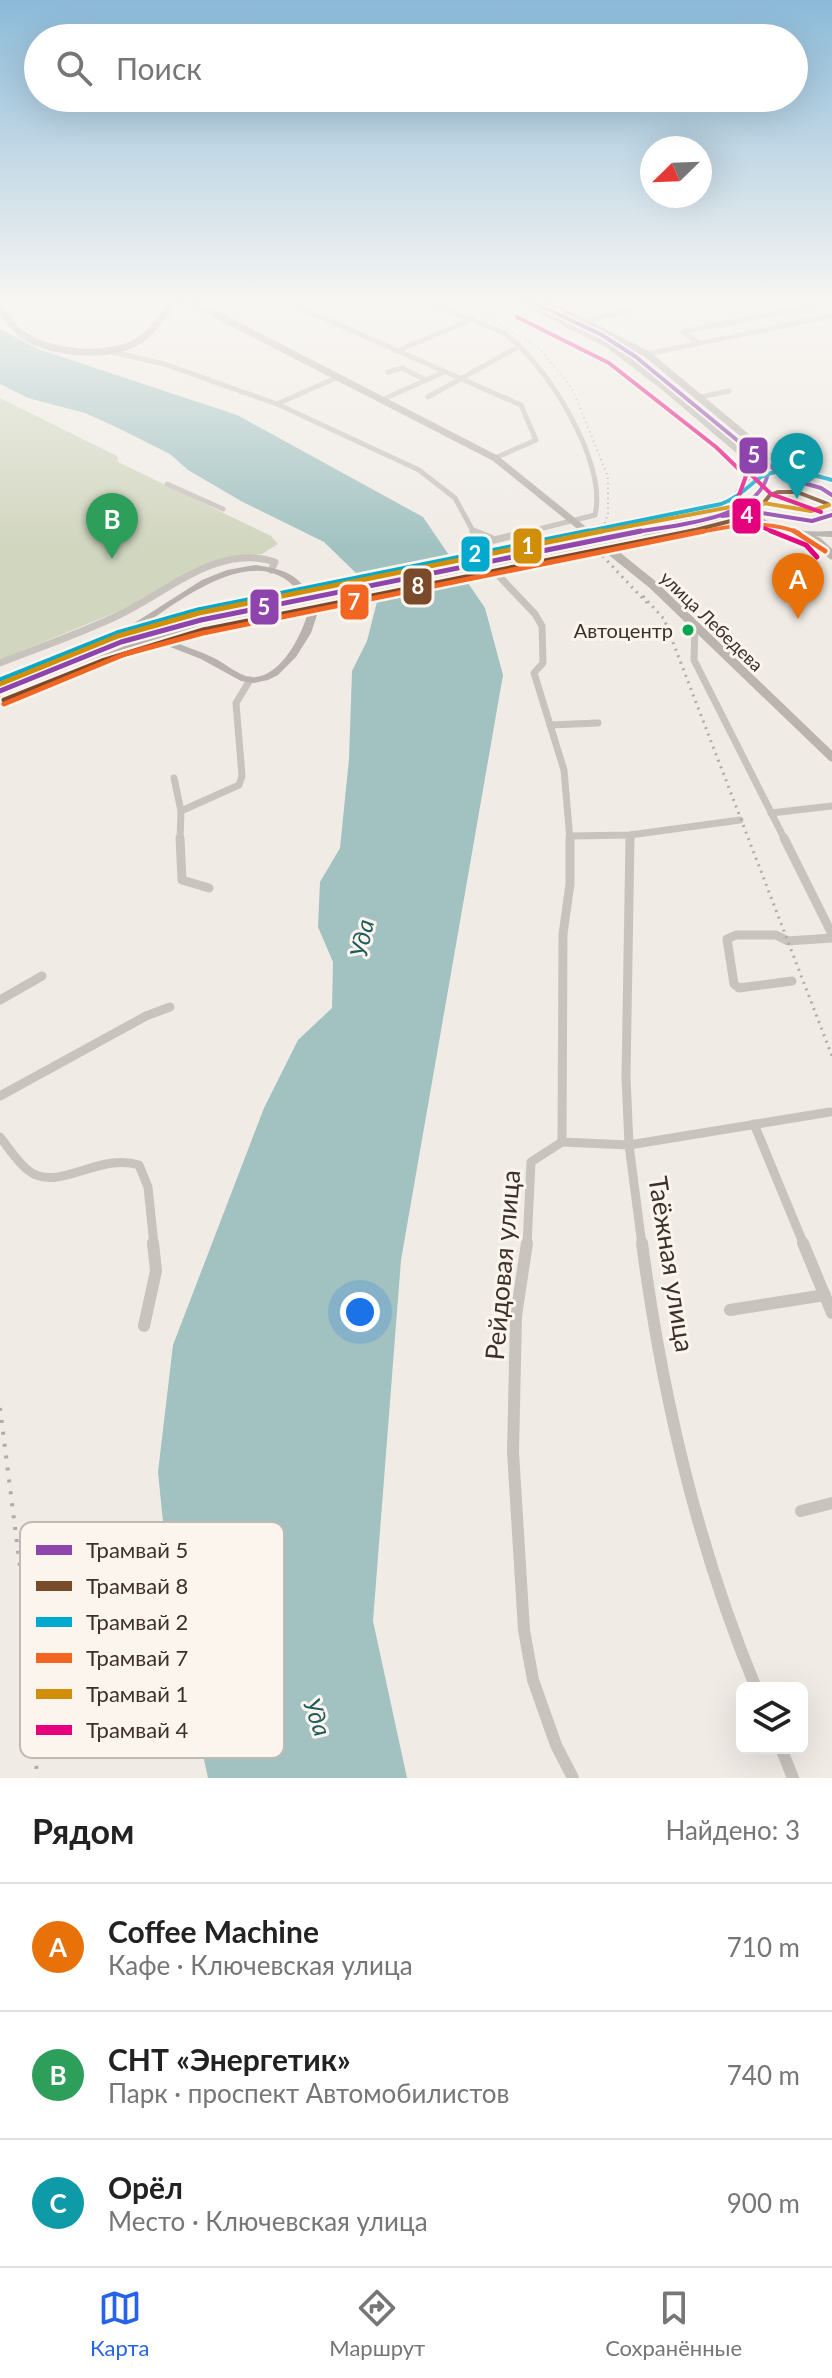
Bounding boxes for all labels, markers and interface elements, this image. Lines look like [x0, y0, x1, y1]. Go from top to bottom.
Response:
search box [24, 24, 808, 112]
icon: search [52, 46, 96, 90]
text: Поиск [116, 50, 202, 86]
north arrow [640, 136, 712, 208]
pin: C [771, 433, 823, 499]
line badge: 5 [738, 436, 769, 475]
text: 5 [748, 441, 760, 468]
pin: B [86, 493, 138, 559]
line badge: 4 [731, 497, 762, 535]
text: 4 [741, 501, 754, 528]
line badge: 1 [512, 527, 543, 565]
text: 1 [522, 532, 534, 559]
line badge: 2 [460, 535, 491, 573]
text: 2 [469, 540, 481, 567]
pin: A [772, 553, 824, 619]
street label: улица Лебедева [656, 566, 768, 676]
line badge: 8 [402, 567, 433, 606]
text: 8 [412, 572, 424, 599]
line badge: 7 [339, 583, 370, 621]
line badge: 5 [249, 588, 280, 626]
text: 7 [348, 588, 361, 615]
text: 5 [258, 593, 270, 620]
place label: Автоцентр [574, 618, 673, 642]
marker: Автоцентр [680, 622, 696, 638]
water label: Уда [343, 917, 379, 959]
street label: Рейдовая улица [478, 1169, 526, 1361]
street label: Таёжная улица [642, 1174, 702, 1354]
your location [340, 1292, 380, 1332]
legend [20, 1522, 284, 1758]
text: Трамвай 5 [86, 1536, 188, 1563]
text: Трамвай 8 [86, 1572, 188, 1599]
text: Трамвай 2 [86, 1608, 188, 1635]
text: Трамвай 7 [86, 1644, 188, 1671]
text: Трамвай 1 [86, 1680, 188, 1707]
map controls [736, 1682, 808, 1754]
button: layers [736, 1682, 808, 1754]
water label: Уда [298, 1694, 338, 1740]
text: Трамвай 4 [86, 1716, 188, 1743]
text: Рядом [32, 1810, 134, 1851]
text: Найдено: 3 [665, 1814, 800, 1846]
text: Coffee Machine [108, 1913, 319, 1949]
text: A [49, 1931, 67, 1963]
text: 710 m [727, 1931, 800, 1963]
text: Кафе · Ключевская улица [108, 1949, 413, 1981]
text: СНТ «Энергетик» [108, 2041, 351, 2077]
text: B [49, 2059, 67, 2091]
text: 740 m [727, 2059, 800, 2091]
text: Парк · проспект Автомобилистов [108, 2077, 509, 2109]
text: Орёл [108, 2169, 183, 2205]
text: C [49, 2187, 67, 2219]
text: 900 m [727, 2187, 800, 2219]
text: Место · Ключевская улица [108, 2205, 428, 2237]
tab: Карта [90, 2286, 149, 2361]
tab: Маршрут [329, 2286, 425, 2361]
tab: Сохранённые [605, 2286, 742, 2361]

